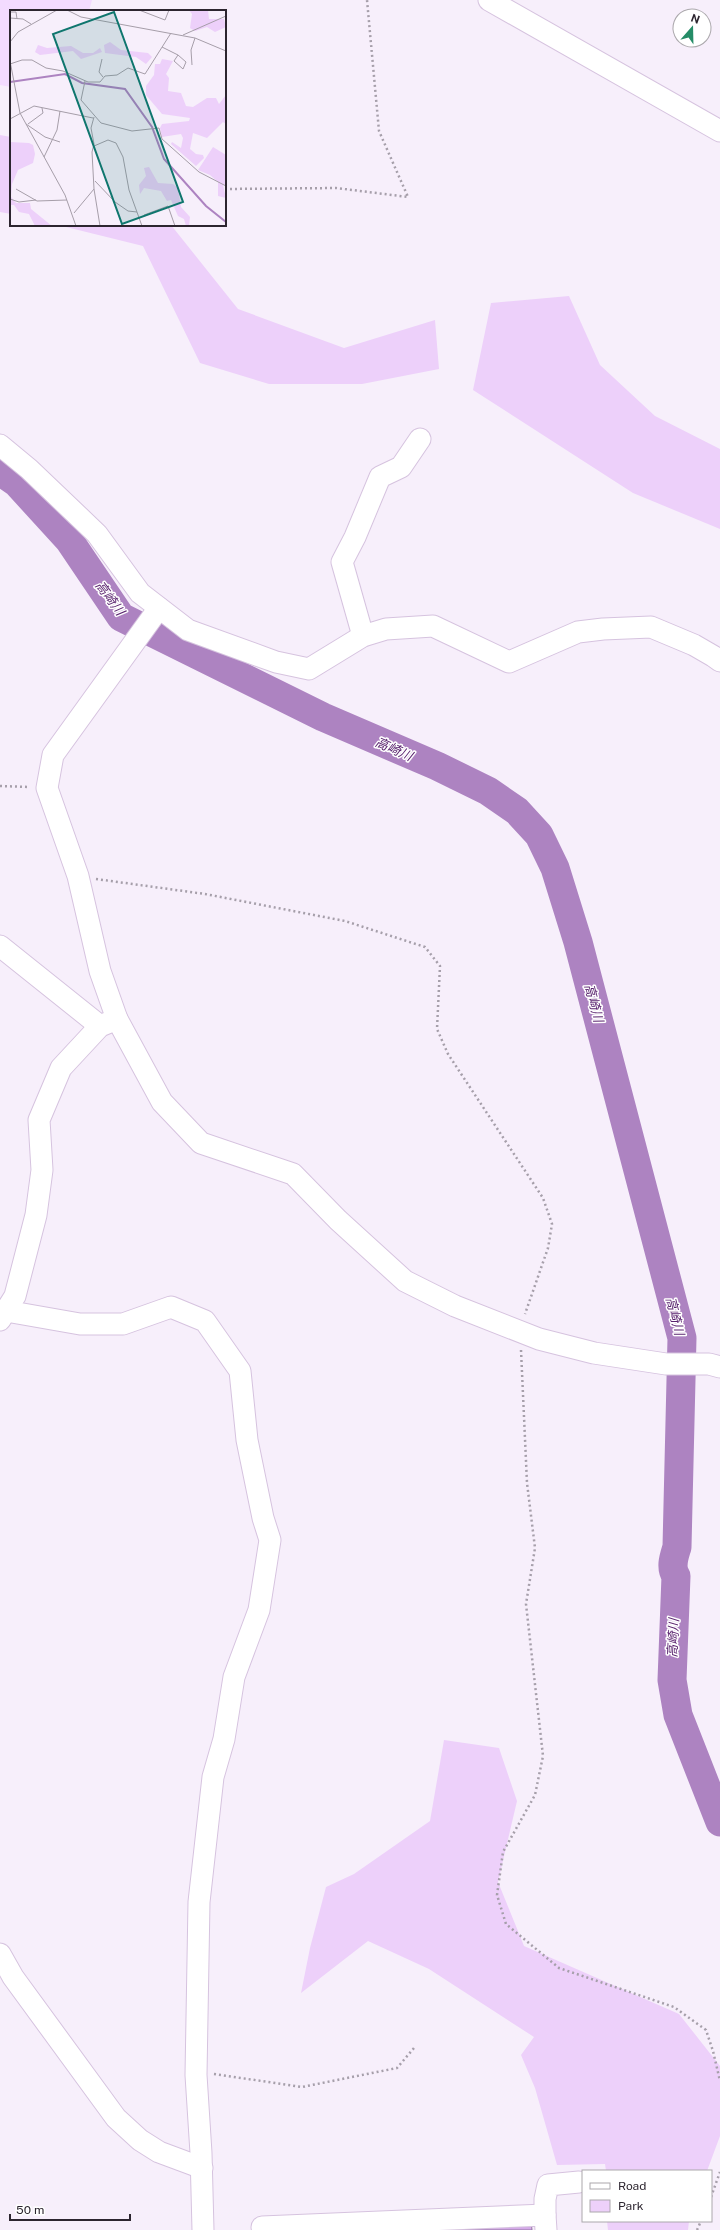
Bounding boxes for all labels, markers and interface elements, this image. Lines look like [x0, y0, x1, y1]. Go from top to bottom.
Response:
north arrow [672, 8, 712, 48]
inset map [10, 10, 226, 226]
text: N [689, 11, 702, 26]
water label: 高崎川 [92, 578, 129, 620]
water label: 高崎川 [373, 734, 417, 765]
water label: 高崎川 [582, 982, 607, 1026]
water label: 高崎川 [663, 1295, 687, 1339]
water label: 高崎川 [664, 1616, 682, 1658]
legend [582, 2170, 712, 2222]
text: Road [618, 2179, 646, 2193]
scale bar [10, 2196, 130, 2222]
text: Park [618, 2199, 644, 2213]
text: 50 m [16, 2203, 44, 2217]

